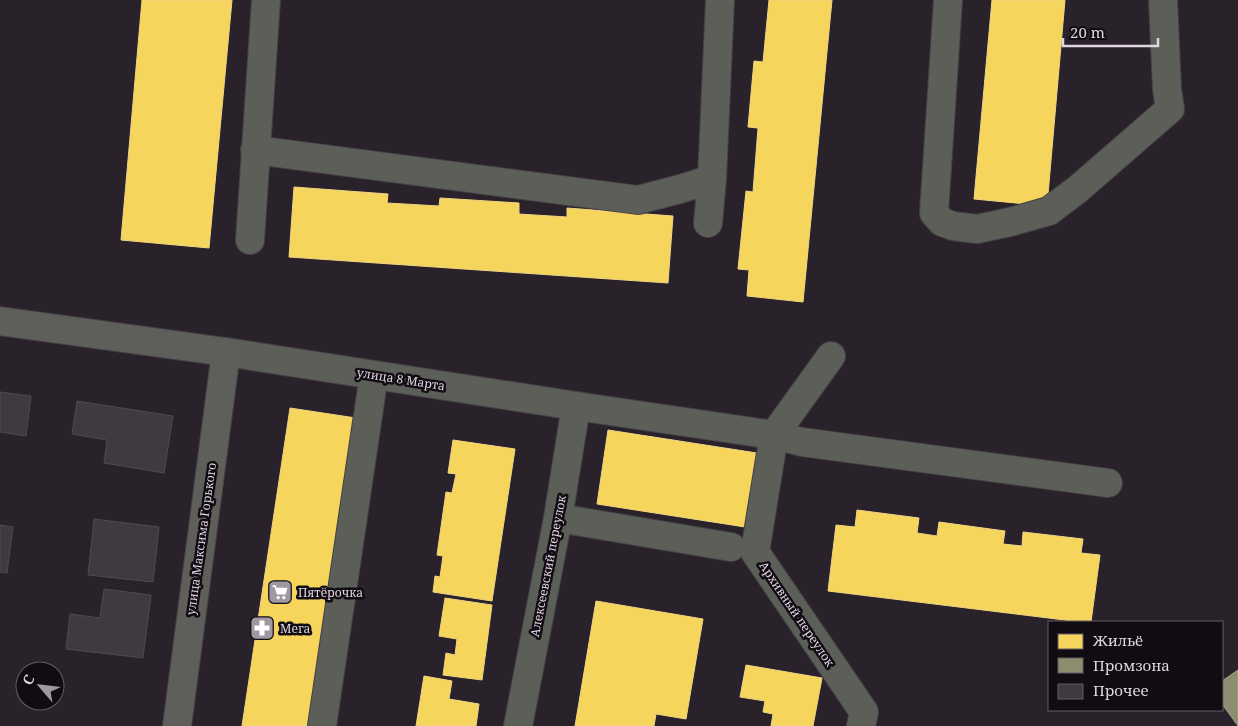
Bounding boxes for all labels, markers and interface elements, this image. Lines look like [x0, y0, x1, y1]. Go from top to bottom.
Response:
scale bar [1063, 15, 1158, 47]
text: 20 m [1070, 22, 1105, 42]
street label: улица 8 Марта [356, 364, 447, 394]
street label: улица Максима Горького [182, 462, 220, 616]
street label: Алексеевский переулок [526, 493, 570, 638]
street label: Архивный переулок [755, 558, 839, 671]
supermarket icon: Пятёрочка [267, 579, 293, 605]
place label: Пятёрочка [298, 584, 363, 601]
pharmacy icon: Мега [249, 615, 275, 641]
place label: Мега [280, 620, 311, 637]
legend [1048, 621, 1223, 711]
text: Жильё [1092, 630, 1143, 650]
text: Промзона [1093, 655, 1170, 675]
north arrow [15, 661, 65, 711]
text: С [18, 671, 39, 688]
text: Прочее [1093, 680, 1149, 700]

